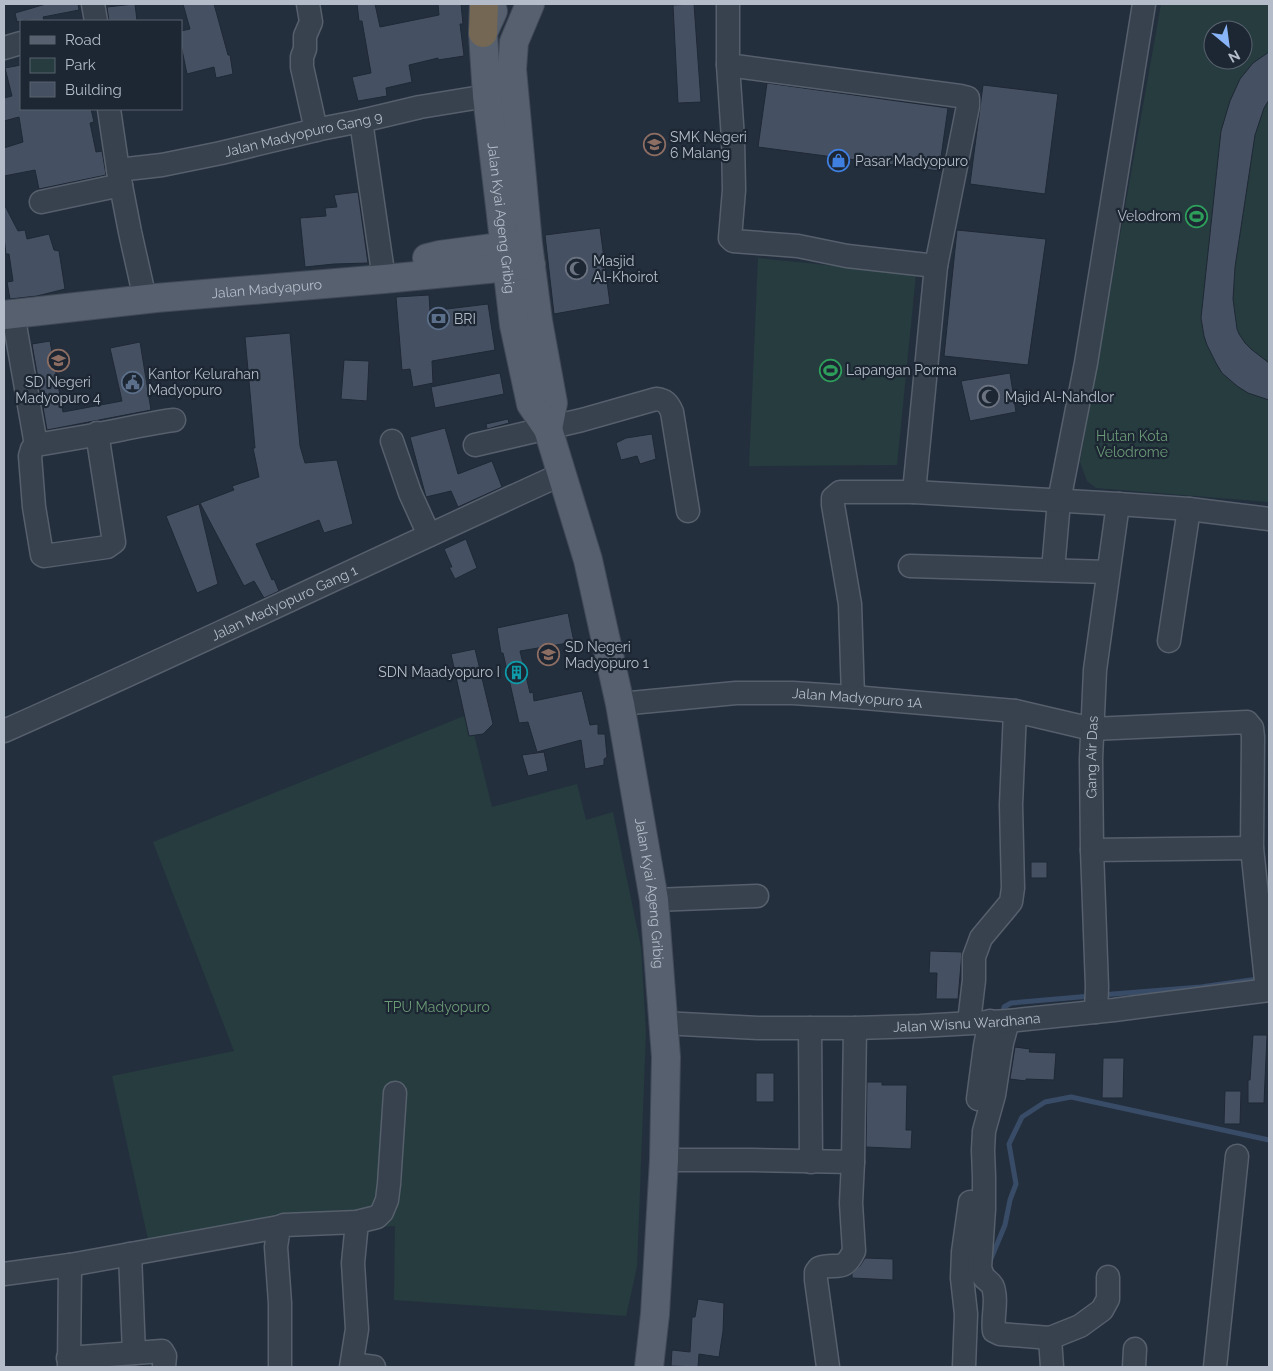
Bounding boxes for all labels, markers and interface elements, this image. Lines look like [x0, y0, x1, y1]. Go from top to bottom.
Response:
legend [20, 20, 182, 110]
north arrow [1203, 20, 1253, 70]
text: Road [65, 31, 101, 49]
text: N [1226, 47, 1243, 66]
text: Park [65, 56, 96, 74]
text: Building [65, 81, 122, 99]
street label: Jalan Madyopuro Gang 9 [223, 108, 384, 160]
place label: SMK Negeri 6 Malang [670, 129, 747, 161]
school or university icon: SMK Negeri 6 Malang [642, 133, 666, 157]
street label: Jalan Kyai Ageng Gribig [485, 141, 518, 294]
shop icon: Pasar Madyopuro [827, 149, 851, 173]
place label: Pasar Madyopuro [855, 153, 968, 169]
sports icon: Velodrom [1185, 204, 1209, 228]
place label: Velodrom [1117, 208, 1181, 224]
place label: Masjid Al-Khoirot [593, 253, 658, 285]
mosque icon: Masjid Al-Khoirot [565, 257, 589, 281]
street label: Jalan Madyapuro [211, 276, 323, 301]
bank icon: BRI [426, 307, 450, 331]
place label: BRI [454, 311, 476, 327]
school or university icon: SD Negeri Madyopuro 4 [46, 348, 70, 372]
sports icon: Lapangan Porma [818, 358, 842, 382]
place label: Lapangan Porma [846, 362, 957, 378]
place label: Kantor Kelurahan Madyopuro [148, 366, 259, 398]
public building icon: Kantor Kelurahan Madyopuro [120, 370, 144, 394]
place label: SD Negeri Madyopuro 4 [15, 374, 101, 406]
mosque icon: Majid Al-Nahdlor [977, 385, 1001, 409]
place label: Majid Al-Nahdlor [1005, 389, 1114, 405]
park label: Hutan Kota Velodrome [1096, 428, 1168, 460]
street label: Jalan Madyopuro Gang 1 [208, 562, 360, 644]
place label: SD Negeri Madyopuro 1 [565, 639, 649, 671]
school or university icon: SD Negeri Madyopuro 1 [537, 643, 561, 667]
building icon: SDN Maadyopuro I [504, 660, 528, 684]
place label: SDN Maadyopuro I [378, 664, 500, 680]
street label: Jalan Madyopuro 1A [792, 685, 924, 711]
street label: Gang Air Das [1083, 715, 1101, 799]
street label: Jalan Kyai Ageng Gribig [632, 816, 667, 969]
park label: TPU Madyopuro [384, 999, 490, 1015]
street label: Jalan Wisnu Wardhana [893, 1010, 1041, 1035]

